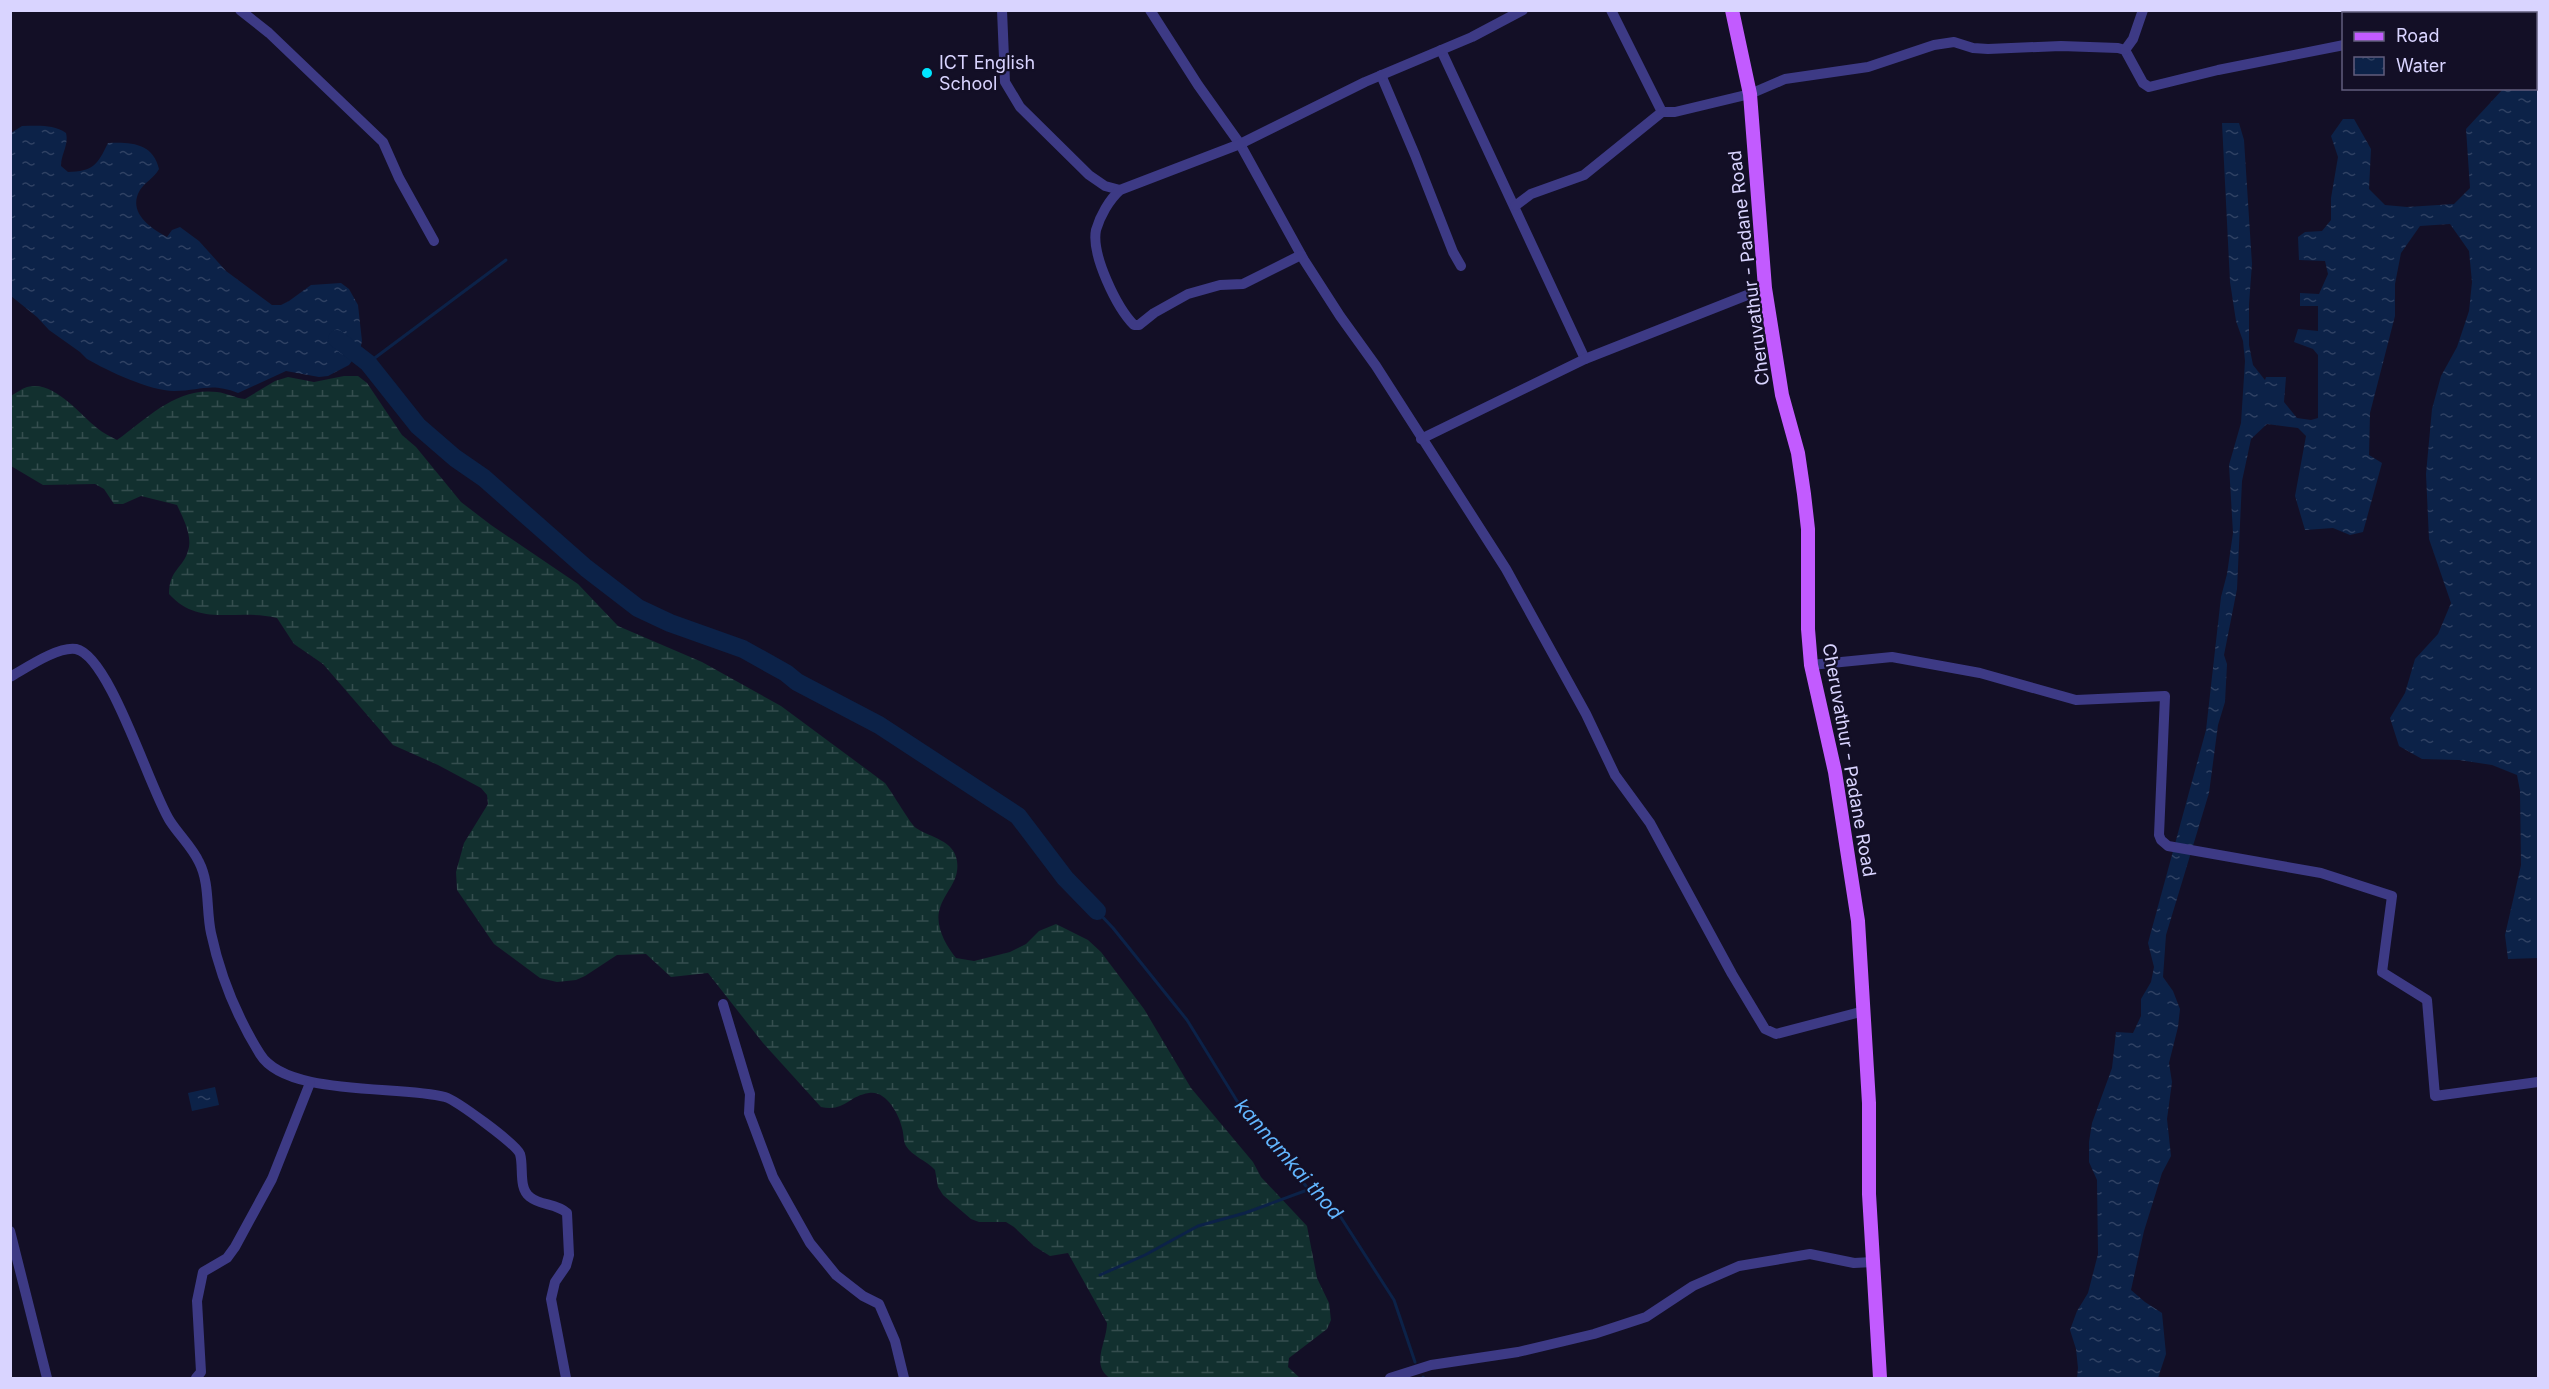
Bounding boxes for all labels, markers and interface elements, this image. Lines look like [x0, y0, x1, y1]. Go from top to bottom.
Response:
legend [2342, 12, 2537, 90]
text: Road [2396, 25, 2439, 46]
place label: ICT English School [939, 52, 1035, 94]
text: Water [2396, 55, 2446, 76]
marker: ICT English School [920, 66, 934, 80]
street label: Cheruvathur - Padane Road [1724, 149, 1773, 387]
street label: Cheruvathur - Padane Road [1819, 642, 1880, 878]
water label: kannamkai thod [1230, 1094, 1348, 1225]

